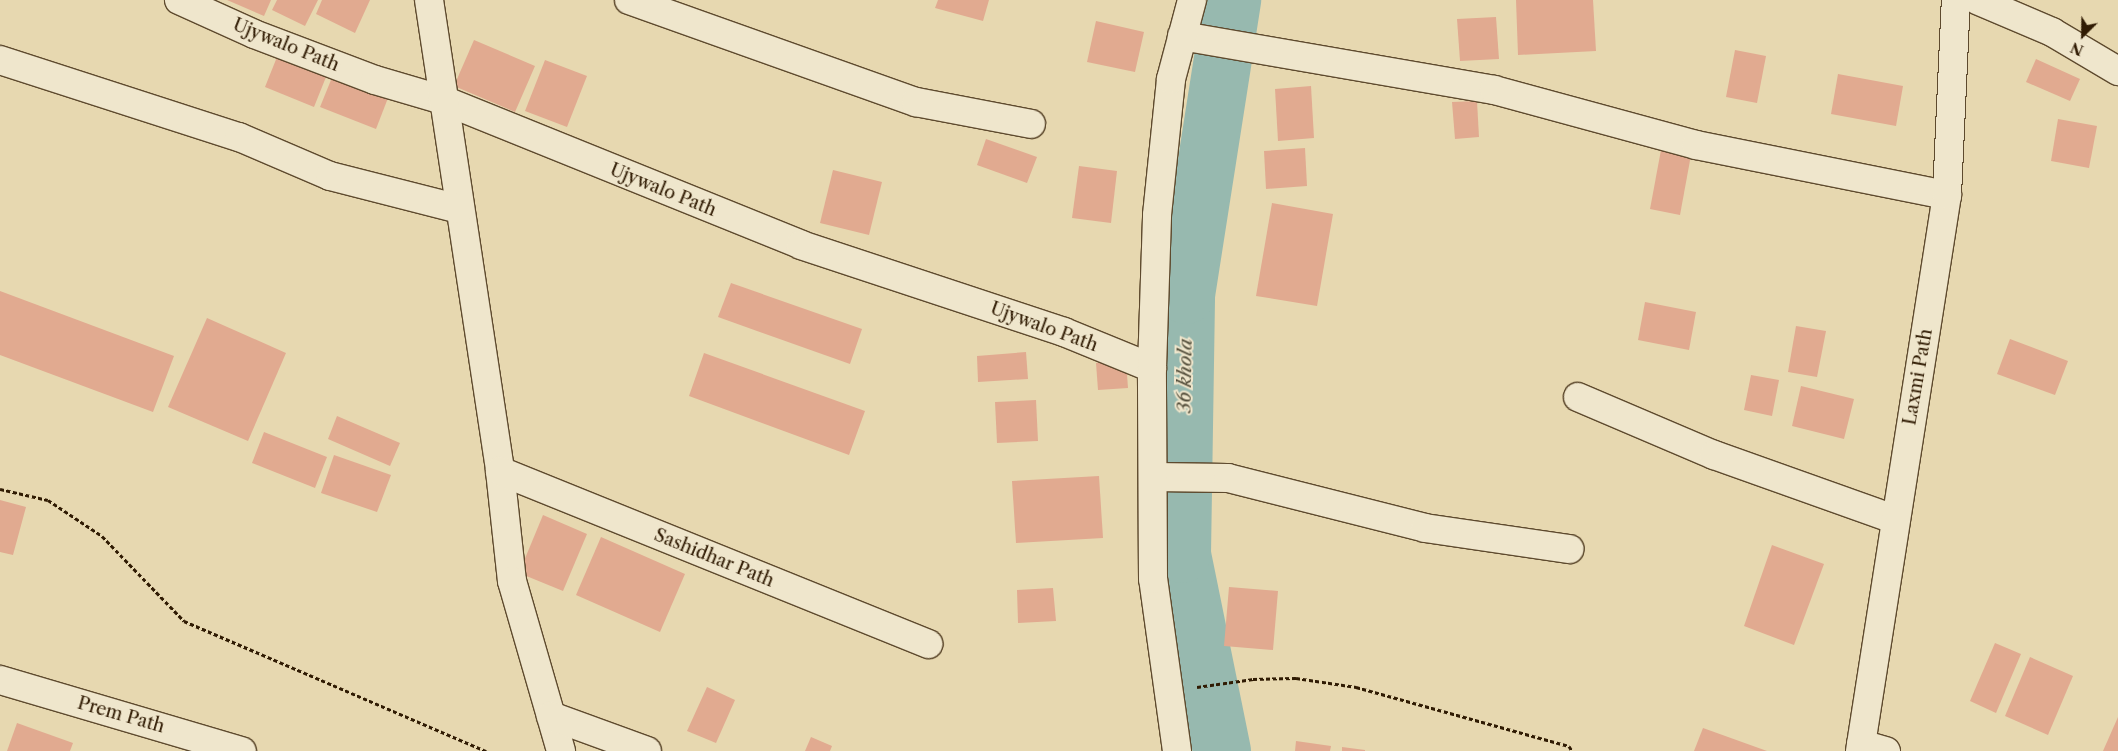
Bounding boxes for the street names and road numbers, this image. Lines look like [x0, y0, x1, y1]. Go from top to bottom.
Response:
street label: Ujywalo Path [230, 14, 342, 76]
street label: Ujywalo Path [607, 159, 719, 221]
street label: Ujywalo Path [987, 298, 1101, 356]
street label: Laxmi Path [1899, 327, 1937, 427]
street label: Sashidhar Path [651, 524, 777, 592]
street label: Prem Path [75, 692, 167, 738]

